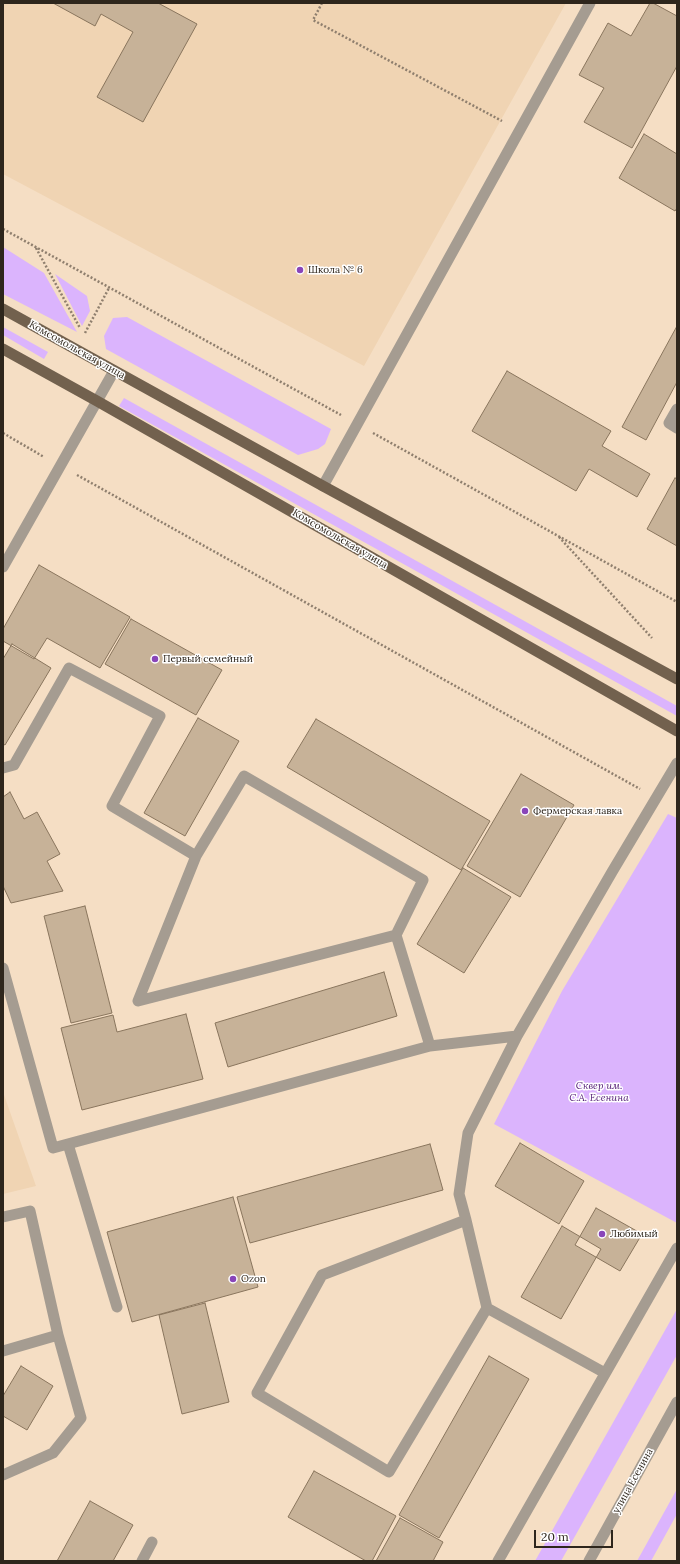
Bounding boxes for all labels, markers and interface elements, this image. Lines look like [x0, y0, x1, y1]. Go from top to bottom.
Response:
place label: Школа № 6 [308, 264, 363, 276]
marker: Школа № 6 [295, 265, 305, 275]
street label: Комсомольская улица [27, 319, 127, 381]
street label: Комсомольская улица [290, 507, 390, 571]
place label: Первый семейный [163, 653, 253, 665]
marker: Первый семейный [150, 654, 160, 664]
place label: Фермерская лавка [533, 805, 622, 817]
marker: Фермерская лавка [520, 806, 530, 816]
park label: Сквер им. С.А. Есенина [569, 1080, 629, 1104]
place label: Любимый [610, 1228, 658, 1240]
marker: Любимый [597, 1229, 607, 1239]
place label: Ozon [241, 1273, 266, 1285]
marker: Ozon [228, 1274, 238, 1284]
street label: улица Есенина [610, 1447, 656, 1515]
scale bar [536, 1522, 615, 1548]
text: 20 m [541, 1529, 569, 1544]

